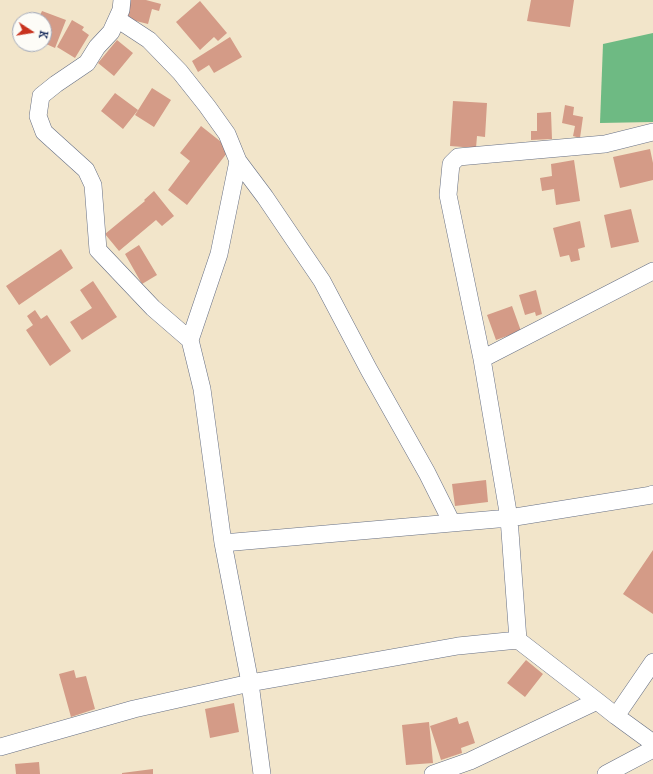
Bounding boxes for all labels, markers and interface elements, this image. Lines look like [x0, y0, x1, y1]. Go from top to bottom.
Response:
north arrow [12, 12, 52, 52]
text: K [35, 29, 50, 40]

